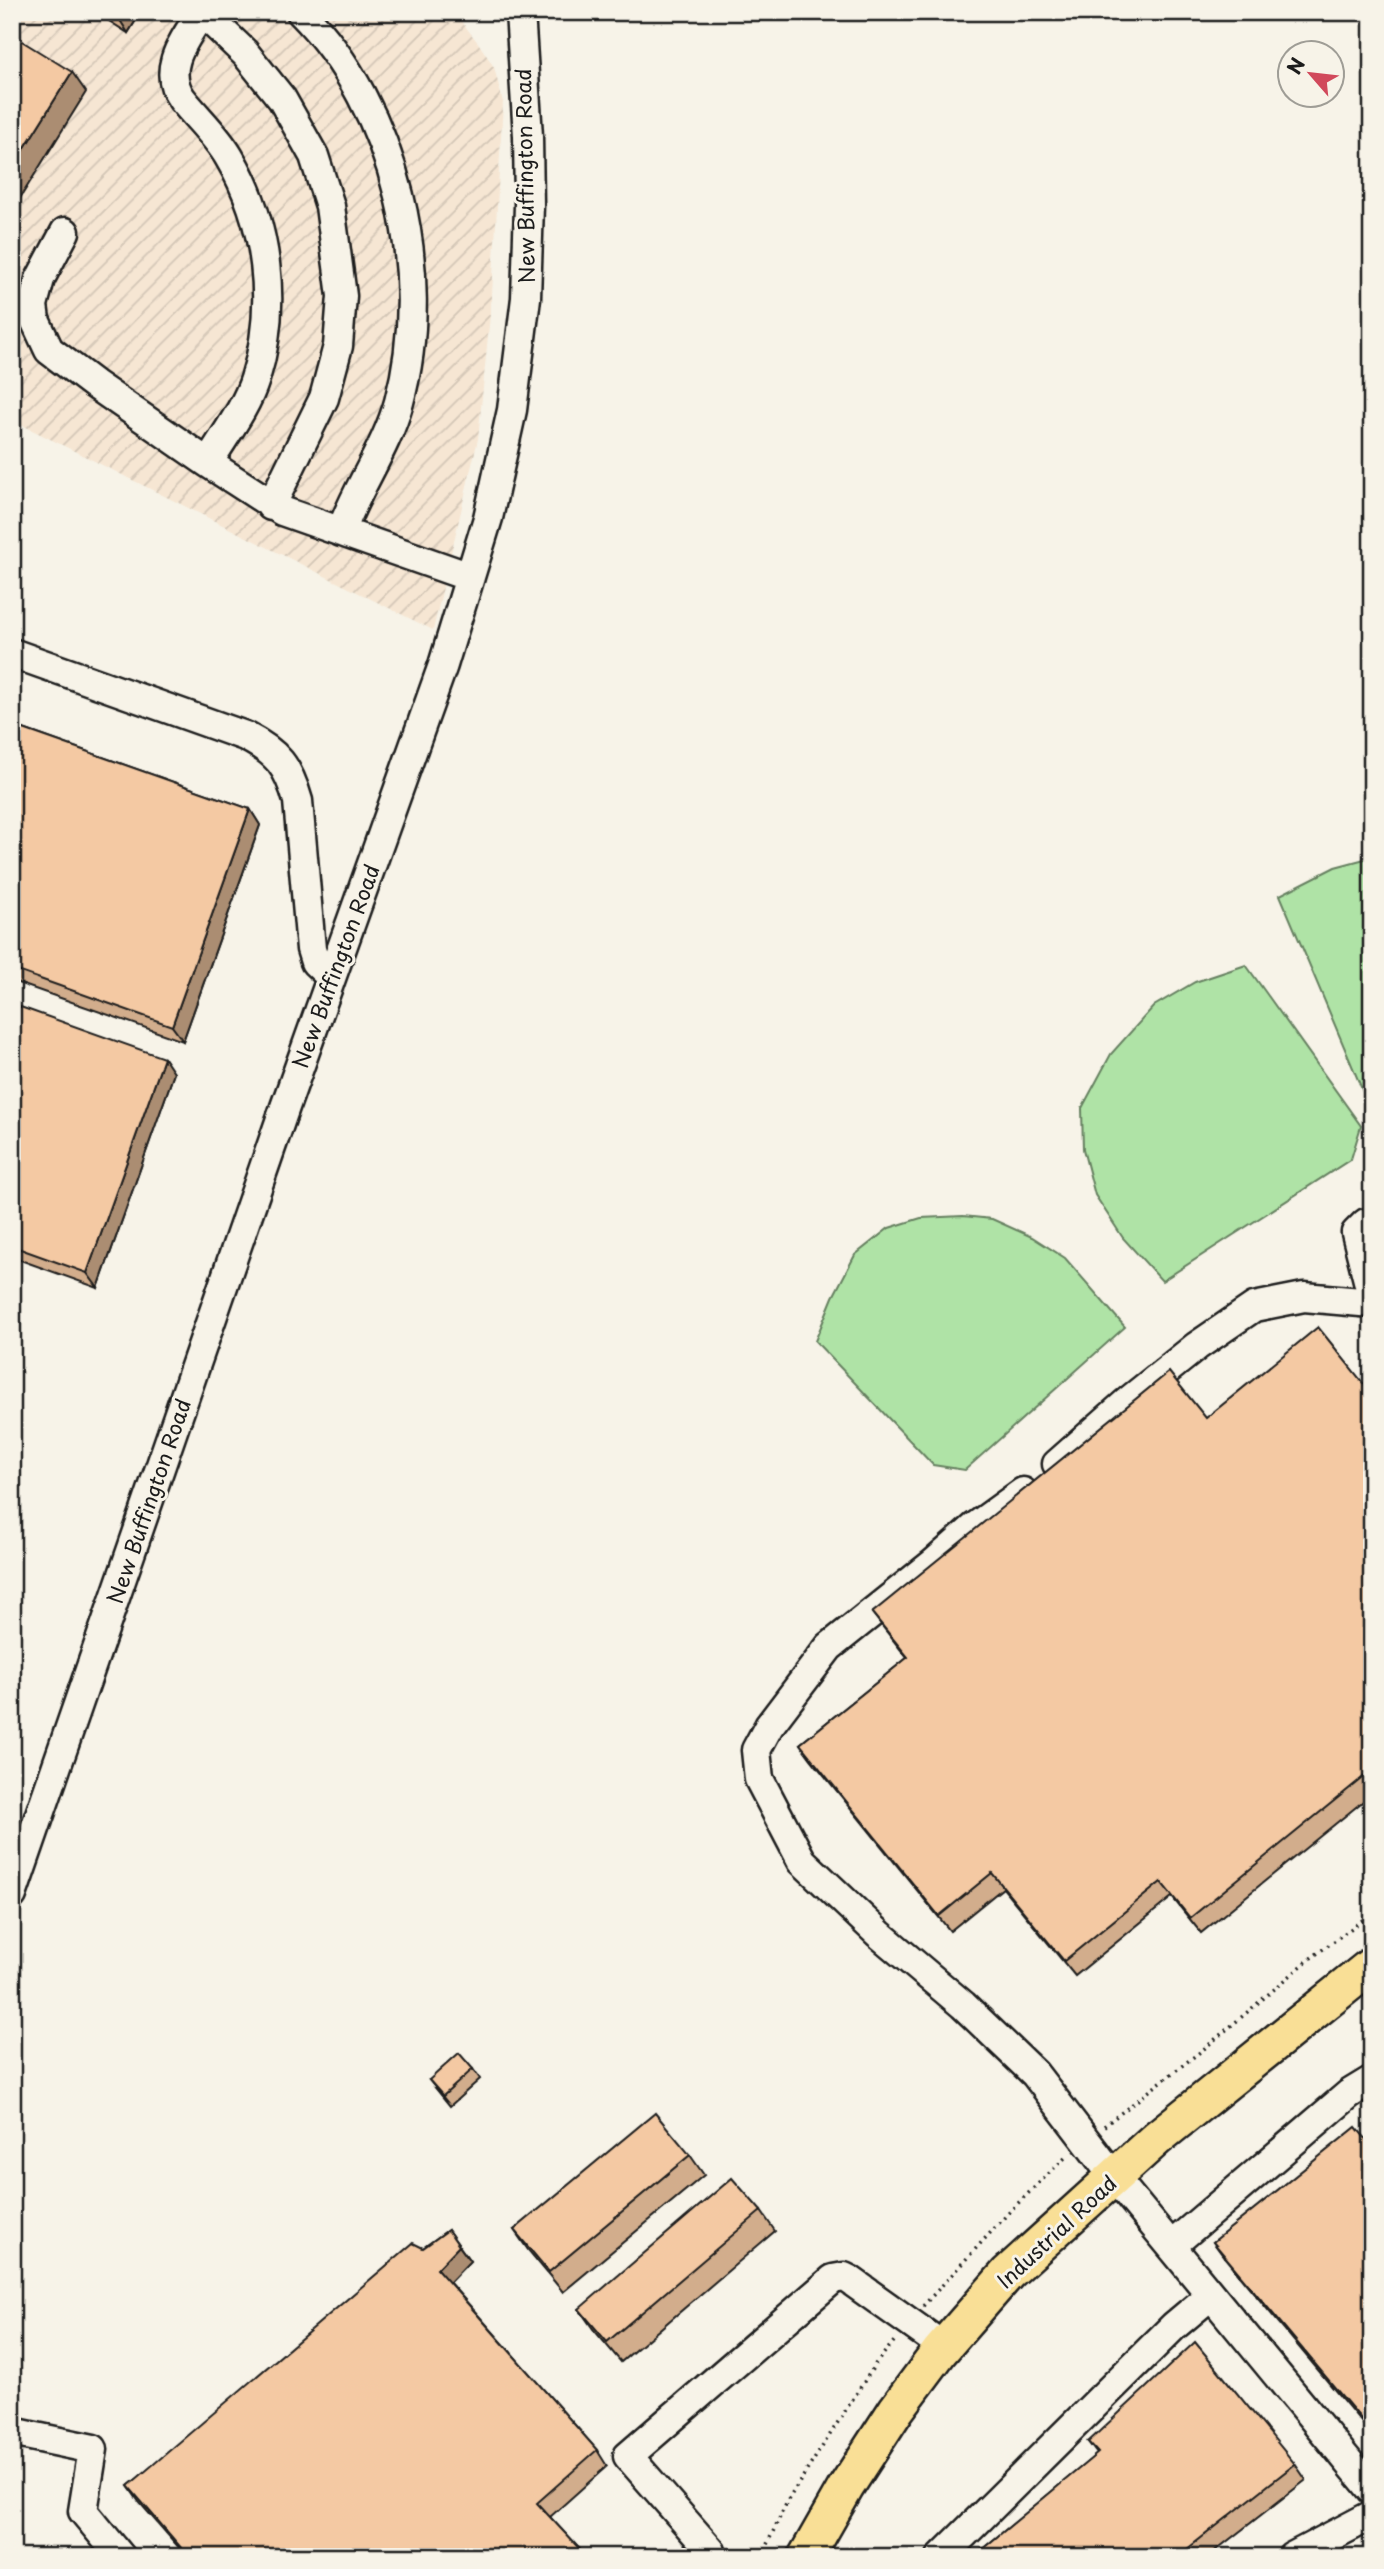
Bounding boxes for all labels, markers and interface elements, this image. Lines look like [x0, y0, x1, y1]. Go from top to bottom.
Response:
north arrow [1276, 38, 1346, 108]
text: N [1279, 52, 1311, 79]
street label: New Buffington Road [506, 68, 542, 284]
street label: New Buffington Road [283, 859, 387, 1073]
street label: New Buffington Road [98, 1394, 198, 1608]
street label: Industrial Road [989, 2167, 1123, 2295]

